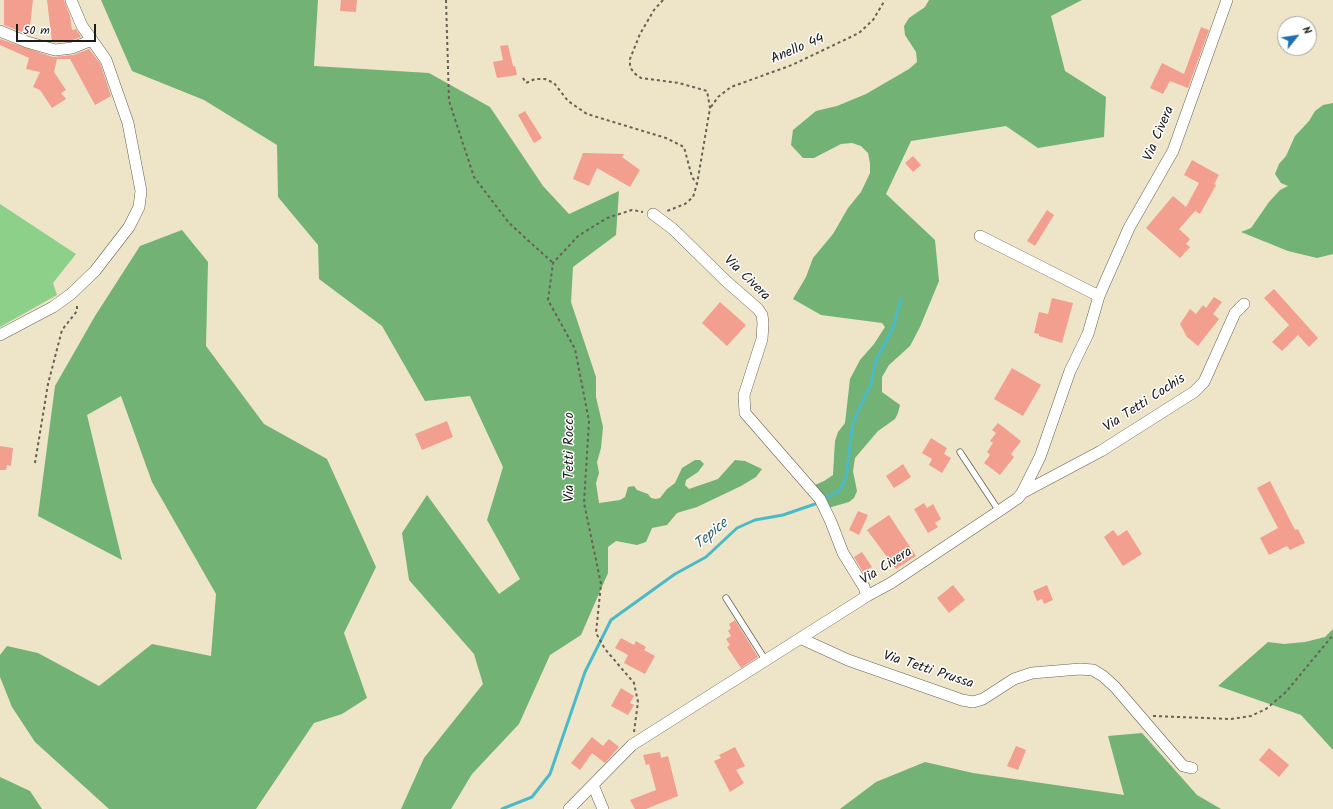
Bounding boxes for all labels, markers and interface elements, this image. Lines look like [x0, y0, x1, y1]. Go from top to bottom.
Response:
scale bar [18, 16, 98, 42]
north arrow [1277, 16, 1317, 56]
text: 50 m [23, 21, 50, 40]
text: N [1297, 23, 1316, 38]
street label: Anello 44 [769, 31, 827, 69]
street label: Via Civera [1141, 104, 1179, 164]
street label: Via Civera [719, 253, 773, 305]
street label: Via Tetti Cochis [1101, 371, 1189, 437]
street label: Via Tetti Rocco [563, 412, 579, 502]
water label: Tepice [691, 516, 733, 554]
street label: Via Civera [858, 544, 916, 590]
street label: Via Tetti Prussa [881, 648, 975, 694]

